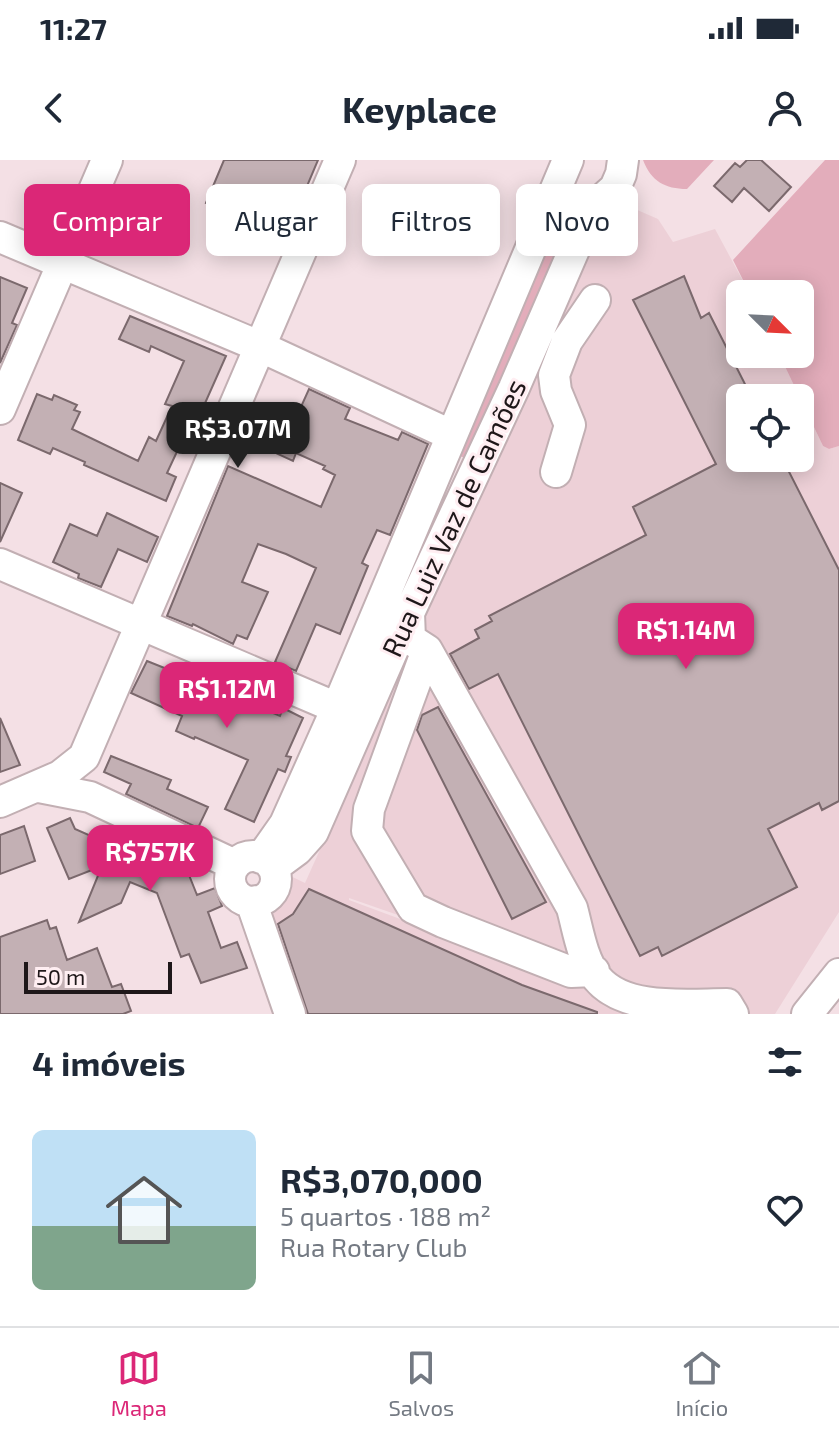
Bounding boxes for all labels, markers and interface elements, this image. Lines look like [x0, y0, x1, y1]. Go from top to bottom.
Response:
text: 11:27 [40, 10, 107, 46]
icon: back [32, 86, 76, 130]
icon: person [763, 86, 807, 130]
text: Keyplace [342, 87, 497, 130]
chip: Comprar [24, 184, 190, 256]
chip: Alugar [206, 184, 346, 256]
chip: Filtros [362, 184, 500, 256]
chip: Novo [516, 184, 638, 256]
north arrow [726, 280, 814, 368]
map controls [726, 280, 814, 472]
street label: Rua Luiz Vaz de Camões [374, 373, 532, 662]
button: locate [726, 384, 814, 472]
pin: R$3.07M [164, 402, 312, 470]
text: R$3.07M [185, 412, 291, 443]
pin: R$1.14M [612, 603, 760, 671]
text: R$1.14M [636, 613, 736, 644]
pin: R$1.12M [153, 662, 301, 730]
text: R$1.12M [178, 672, 276, 703]
pin: R$757K [85, 825, 215, 893]
text: R$757K [105, 835, 195, 866]
scale bar [24, 958, 172, 994]
text: 50 m [36, 963, 85, 989]
icon: filters [763, 1040, 807, 1084]
text: 4 imóveis [32, 1042, 186, 1083]
text: R$3,070,000 [280, 1159, 483, 1200]
icon: home [96, 1162, 192, 1258]
icon: heart [763, 1188, 807, 1232]
text: 5 quartos · 188 m² [280, 1200, 491, 1231]
text: Rua Rotary Club [280, 1231, 467, 1262]
tab: Mapa [111, 1346, 167, 1420]
tab: Salvos [388, 1346, 454, 1420]
tab: Início [676, 1346, 728, 1420]

